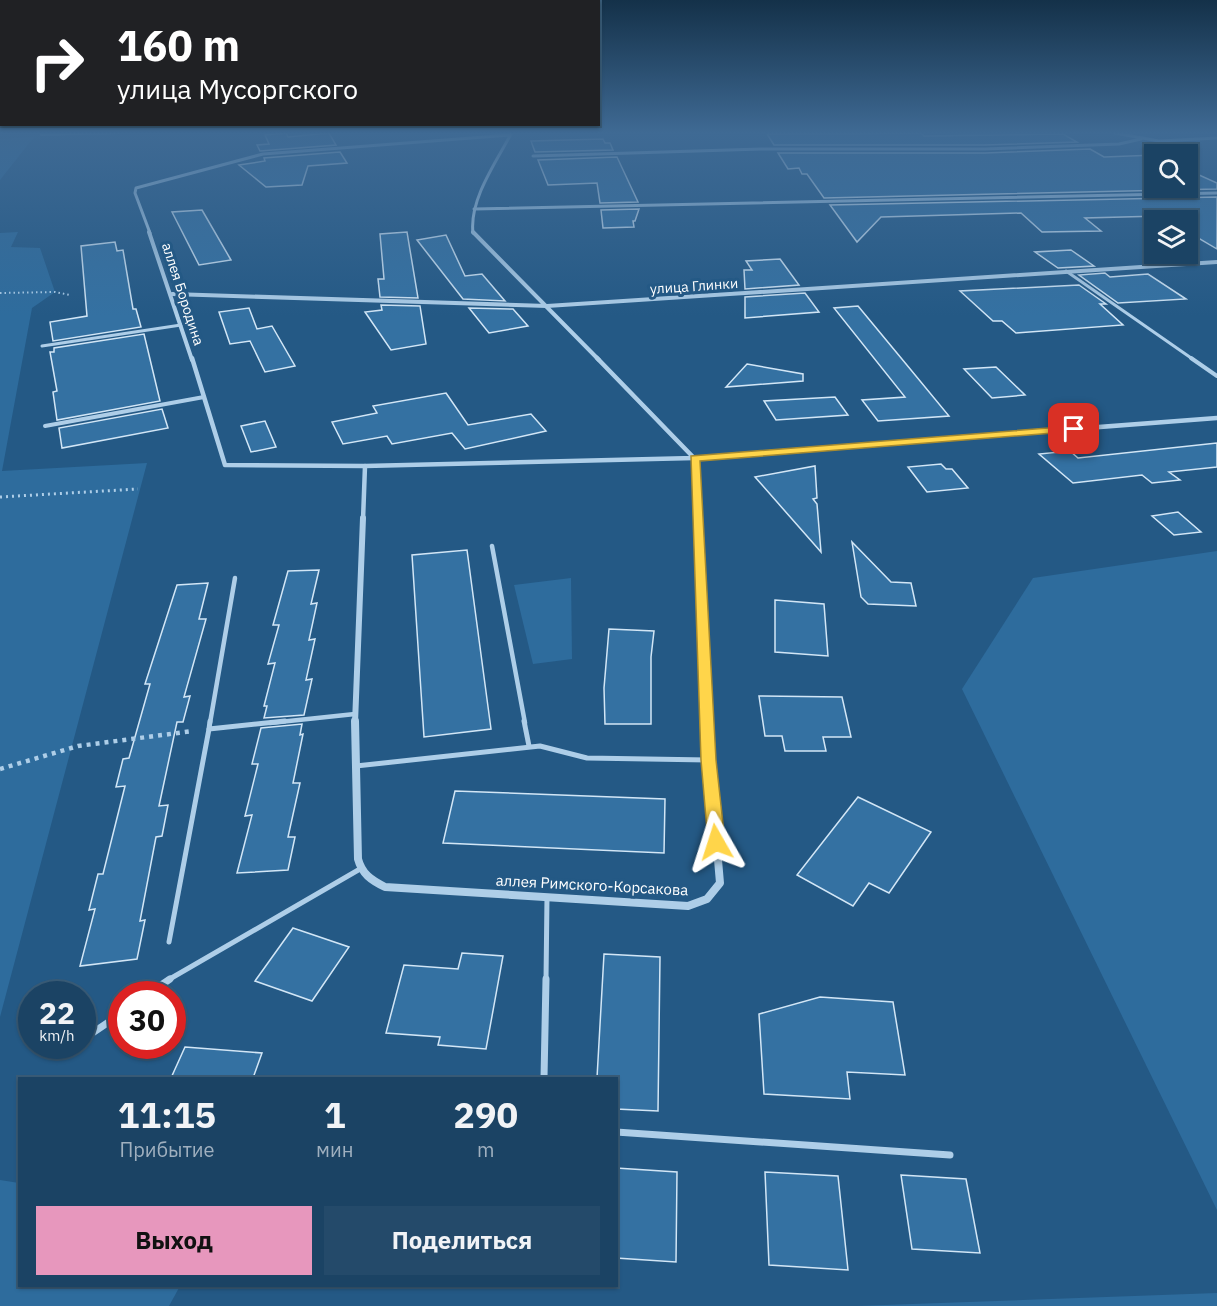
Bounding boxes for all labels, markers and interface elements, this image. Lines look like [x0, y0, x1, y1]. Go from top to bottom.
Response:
text: 160 m [117, 18, 240, 73]
icon: right [18, 24, 96, 102]
text: улица Мусоргского [117, 71, 358, 106]
map controls [1144, 144, 1198, 264]
button: search [1144, 144, 1198, 198]
button: layers [1144, 210, 1198, 264]
street label: аллея Бородина [158, 240, 208, 348]
street label: улица Глинки [649, 274, 739, 298]
pin [1048, 403, 1099, 454]
icon: arrive [1057, 412, 1090, 445]
position arrow [684, 810, 748, 874]
street label: аллея Римского-Корсакова [495, 870, 689, 900]
speed limit sign: 30 [108, 981, 186, 1059]
text: 22 [39, 993, 75, 1032]
text: km/h [39, 1026, 75, 1045]
text: 11:15 [118, 1091, 216, 1138]
text: 1 [324, 1091, 346, 1138]
text: 290 [453, 1091, 518, 1138]
text: Прибытие [119, 1136, 215, 1163]
text: мин [316, 1136, 353, 1163]
text: m [477, 1136, 494, 1163]
button: Выход [36, 1206, 312, 1275]
button: Поделиться [324, 1206, 600, 1275]

